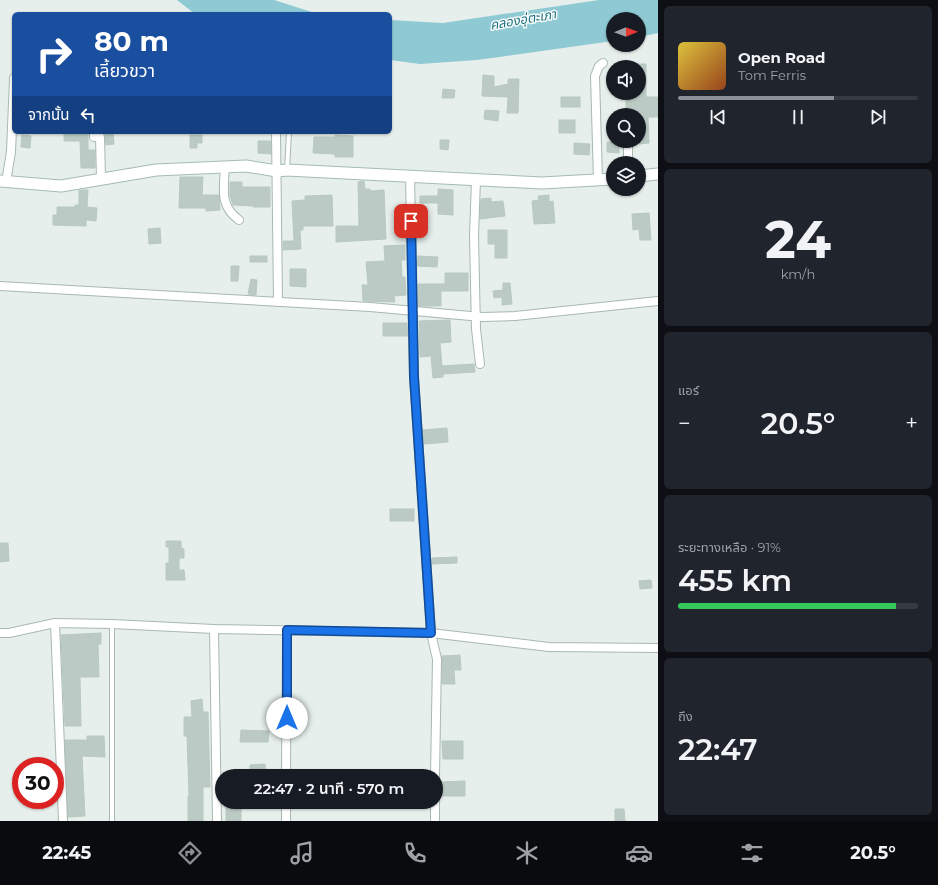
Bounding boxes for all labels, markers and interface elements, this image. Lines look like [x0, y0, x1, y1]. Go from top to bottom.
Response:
water label: คลองอุ่ตะเภา [489, 5, 558, 34]
north arrow [606, 12, 646, 52]
map controls [606, 12, 646, 196]
text: 80 m [94, 24, 169, 58]
icon: right [28, 28, 80, 80]
text: Open Road [738, 48, 826, 67]
text: เลี้ยวขวา [94, 60, 155, 82]
button: sound [606, 60, 646, 100]
text: Tom Ferris [738, 67, 806, 83]
icon: left [77, 104, 99, 126]
text: จากนั้น [28, 105, 69, 124]
icon: previous [707, 106, 729, 128]
icon: pause [787, 106, 809, 128]
icon: next [867, 106, 889, 128]
button: search [606, 108, 646, 148]
button: layers [606, 156, 646, 196]
pin [394, 204, 428, 238]
text: 24 [765, 208, 831, 271]
icon: arrive [400, 210, 422, 232]
text: km/h [781, 266, 815, 282]
text: แอร์ [678, 382, 699, 398]
text: 20.5° [761, 405, 835, 442]
text: − [678, 410, 691, 437]
text: + [905, 410, 918, 437]
text: ระยะทางเหลือ · 91% [678, 539, 781, 555]
text: 455 km [678, 562, 792, 599]
position arrow [266, 697, 308, 739]
text: ถึง [678, 708, 693, 724]
text: 22:47 [678, 731, 758, 768]
speed limit sign: 30 [12, 757, 64, 809]
text: 22:47 · 2 นาที · 570 m [254, 779, 404, 798]
icon: directions [176, 839, 204, 867]
icon: music [288, 839, 316, 867]
icon: phone [401, 839, 429, 867]
icon: climate [513, 839, 541, 867]
icon: car [625, 839, 653, 867]
icon: filters [738, 839, 766, 867]
text: 22:45 [42, 842, 91, 864]
text: 20.5° [850, 842, 896, 864]

